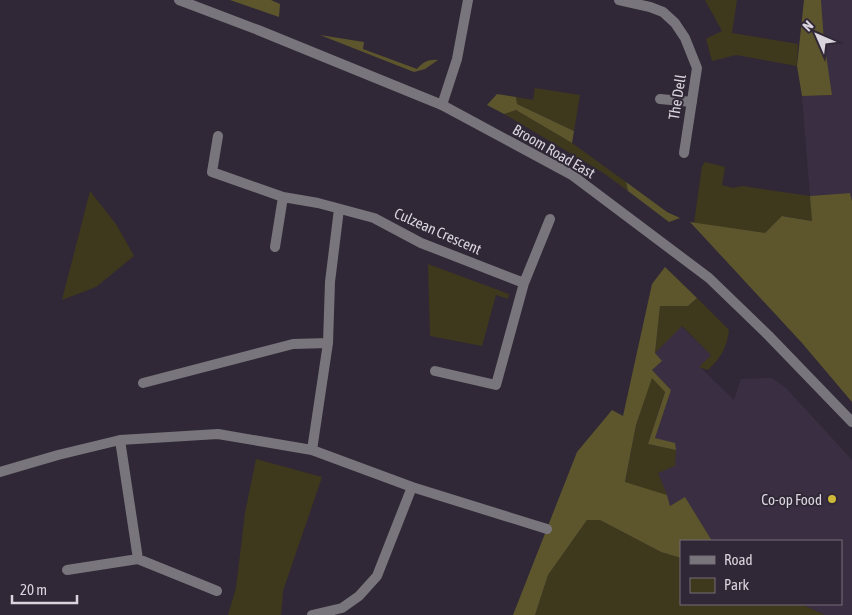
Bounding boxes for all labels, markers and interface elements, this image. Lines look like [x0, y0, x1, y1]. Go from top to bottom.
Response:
north arrow [792, 10, 842, 60]
text: N [799, 17, 816, 34]
street label: The Dell [665, 73, 689, 121]
street label: Broom Road East [510, 121, 598, 181]
street label: Culzean Crescent [392, 204, 484, 258]
place label: Co-op Food [761, 491, 822, 508]
marker: Co-op Food [826, 493, 838, 505]
legend [680, 540, 842, 605]
text: Road [724, 551, 753, 568]
scale bar [12, 572, 78, 604]
text: Park [724, 576, 749, 593]
text: 20 m [20, 581, 47, 598]

